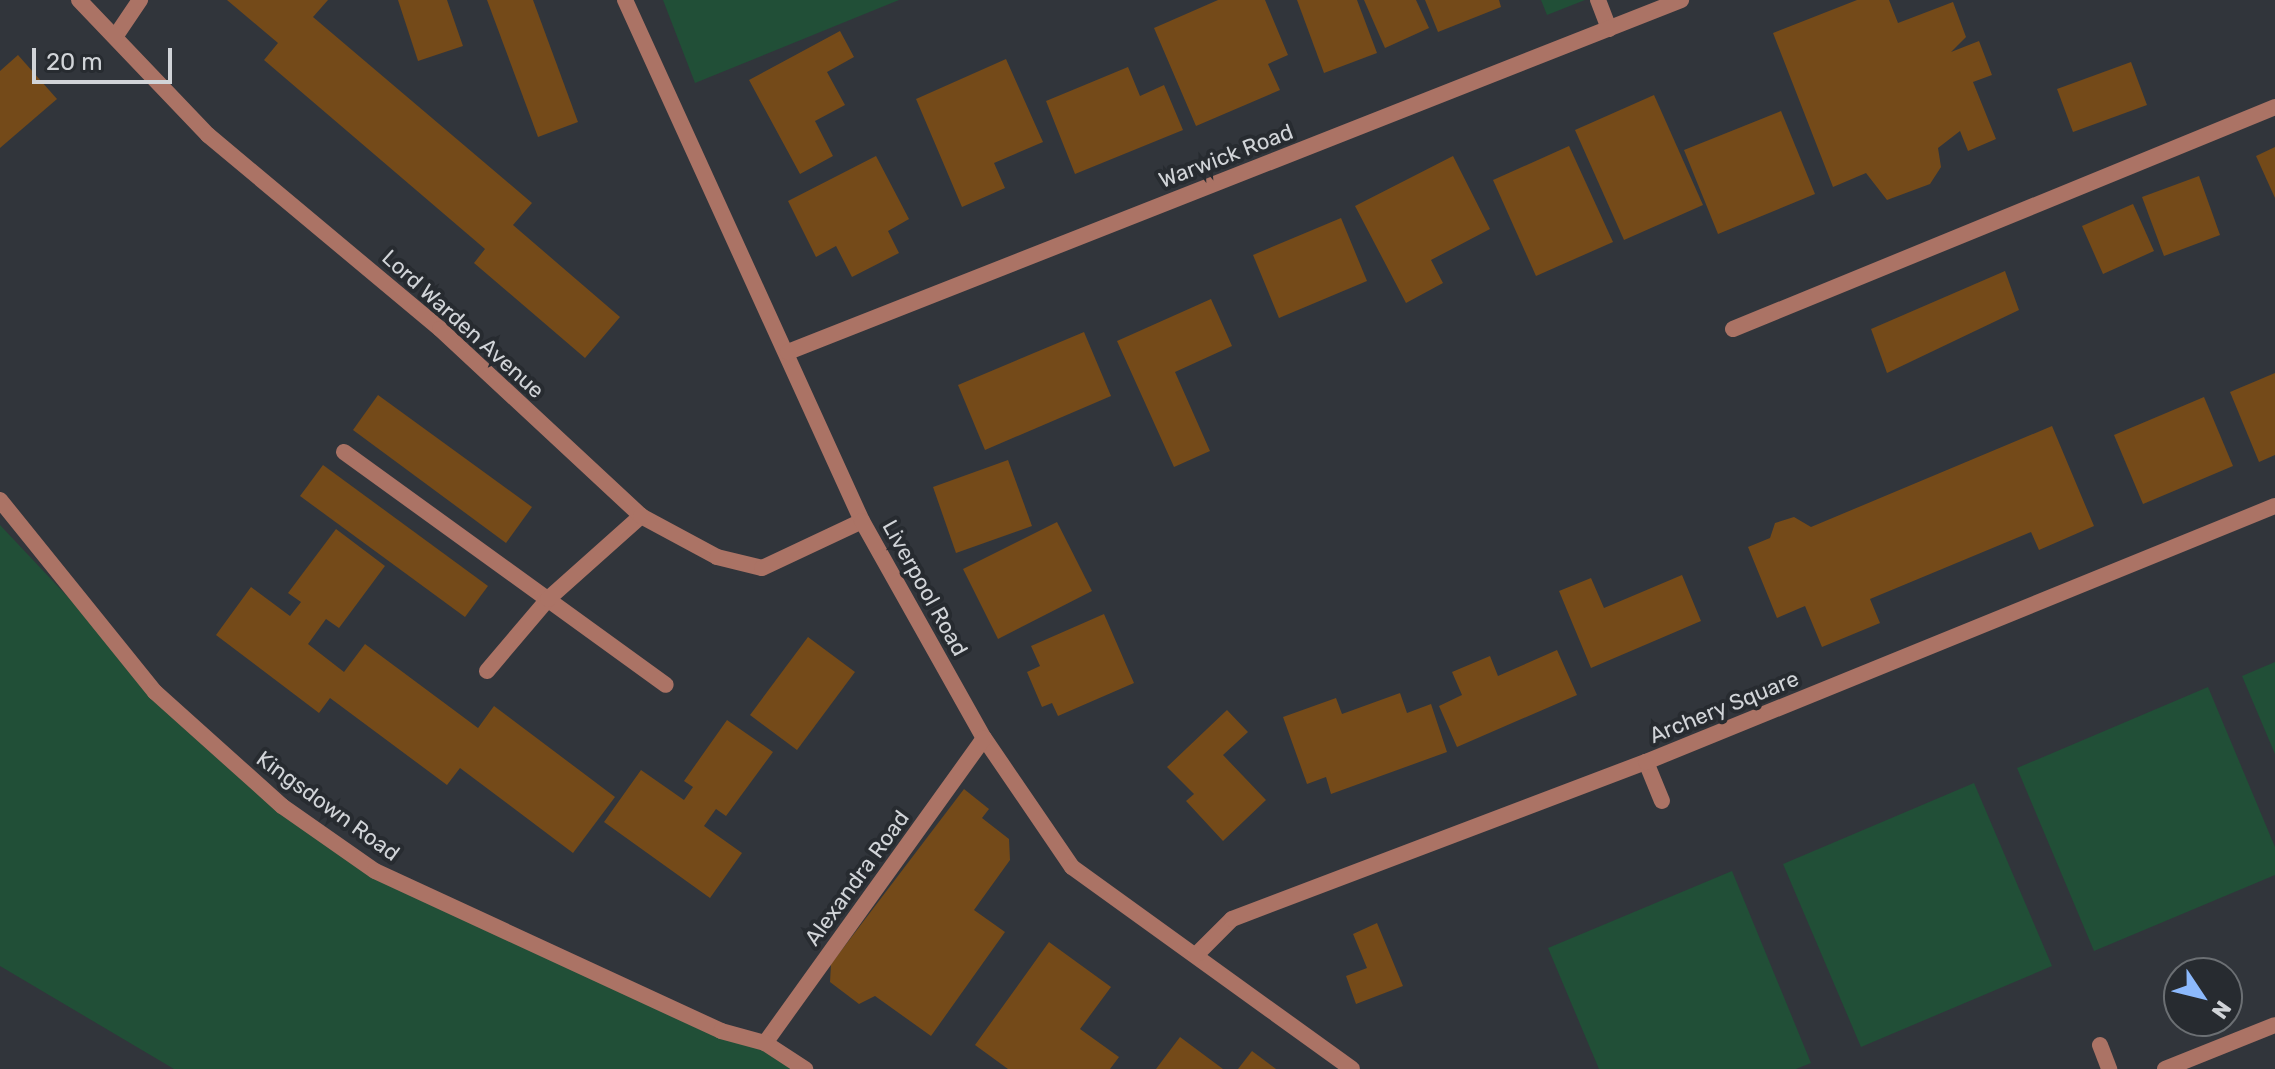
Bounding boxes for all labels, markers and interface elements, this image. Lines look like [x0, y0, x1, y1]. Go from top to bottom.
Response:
scale bar [36, 32, 176, 82]
text: 20 m [46, 48, 103, 76]
street label: Warwick Road [1155, 118, 1297, 194]
street label: Lord Warden Avenue [376, 244, 550, 404]
street label: Liverpool Road [877, 515, 973, 661]
street label: Archery Square [1645, 665, 1803, 749]
street label: Kingsdown Road [251, 745, 405, 867]
street label: Alexandra Road [799, 805, 915, 951]
north arrow [2163, 957, 2243, 1037]
text: N [2206, 996, 2237, 1024]

